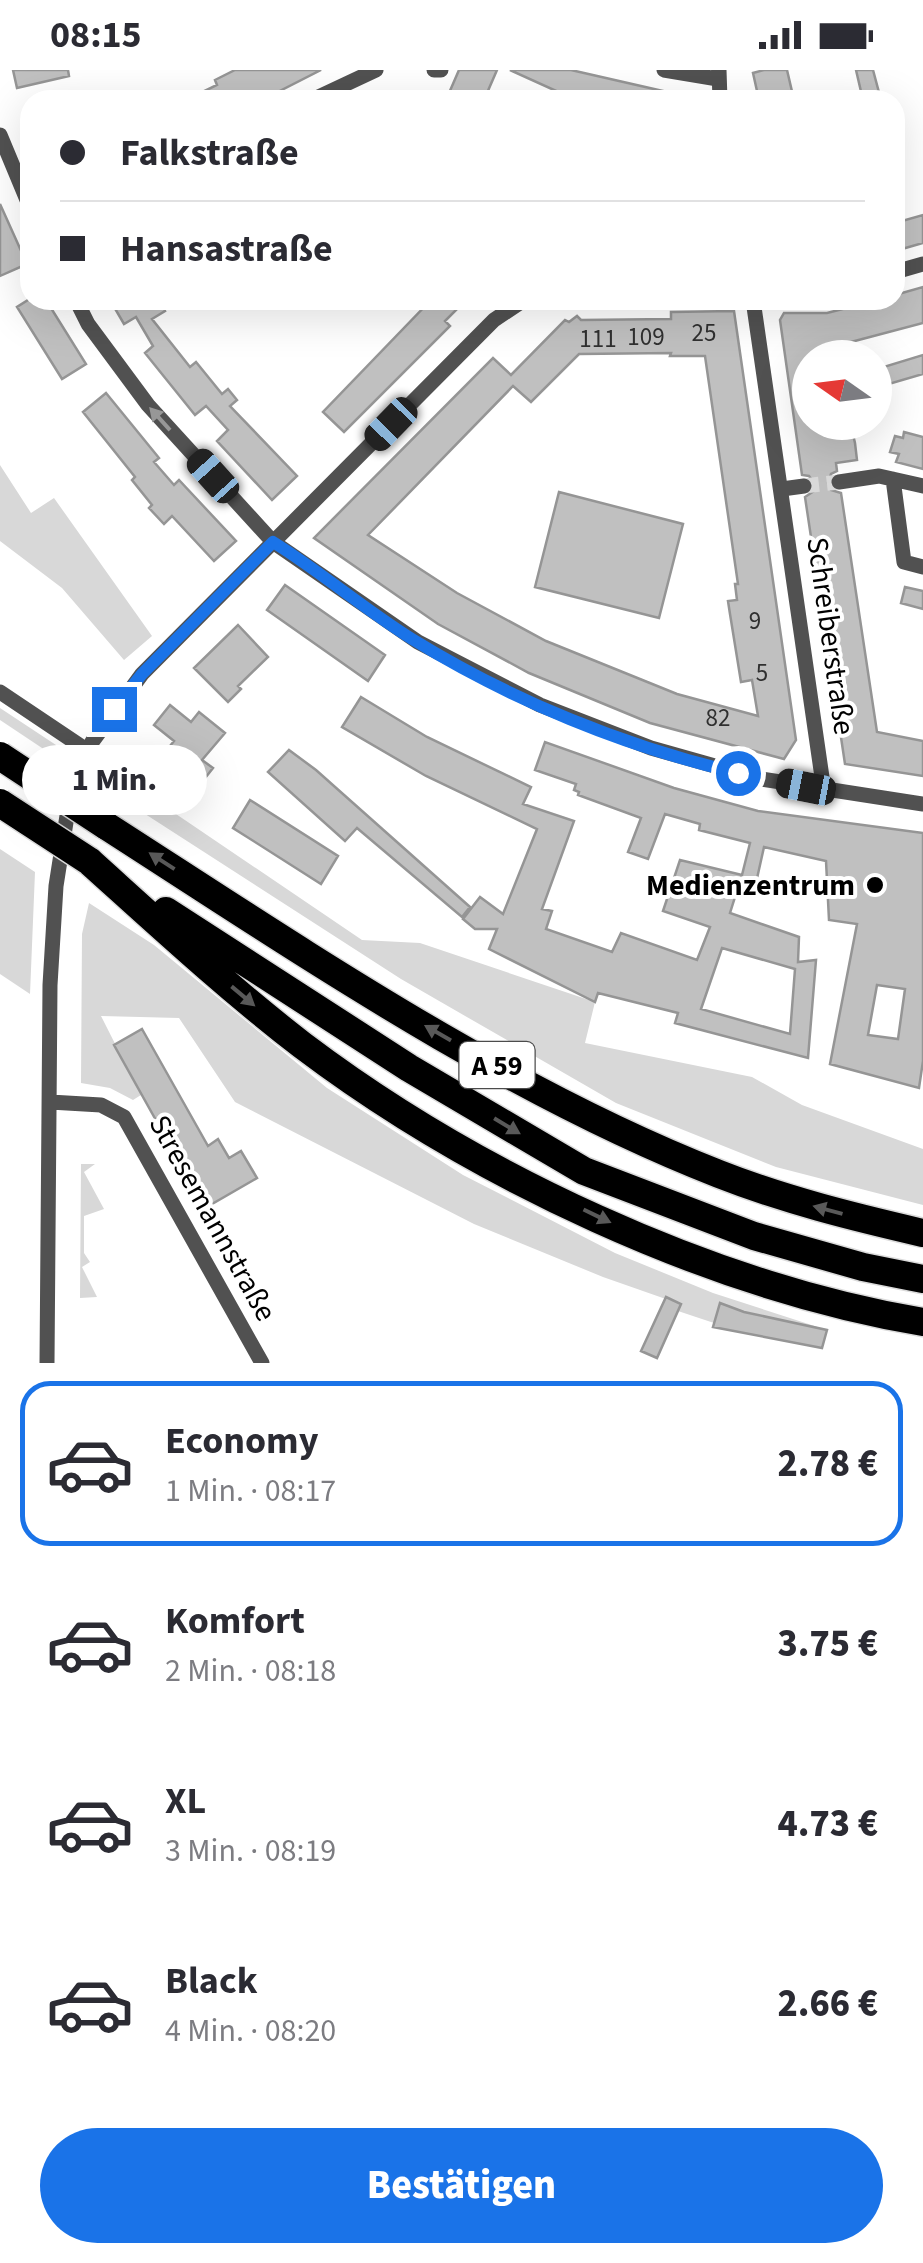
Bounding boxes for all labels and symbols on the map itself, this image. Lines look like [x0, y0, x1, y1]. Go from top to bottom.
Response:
house number: 25 [692, 315, 716, 351]
house number: 109 [627, 319, 665, 355]
house number: 111 [579, 321, 617, 357]
north arrow [792, 340, 892, 440]
car [359, 392, 423, 456]
one-way arrow [149, 407, 172, 431]
car [182, 444, 244, 508]
street label: Schreiberstraße [795, 534, 866, 738]
house number: 9 [749, 603, 761, 639]
house number: 5 [756, 655, 768, 691]
route end [92, 687, 137, 732]
house number: 82 [706, 700, 730, 736]
callout: 1 Min. [22, 744, 206, 814]
route start [716, 751, 761, 796]
car [774, 767, 838, 807]
one-way arrow [148, 853, 176, 871]
place label: Medienzentrum [646, 864, 855, 907]
marker: Medienzentrum [864, 874, 886, 896]
one-way arrow [230, 984, 255, 1006]
one-way arrow [423, 1025, 452, 1042]
road number: A 59 [460, 1042, 534, 1088]
street label: Stresemannstraße [138, 1107, 287, 1329]
one-way arrow [493, 1117, 521, 1134]
one-way arrow [812, 1202, 843, 1217]
one-way arrow [583, 1207, 612, 1224]

